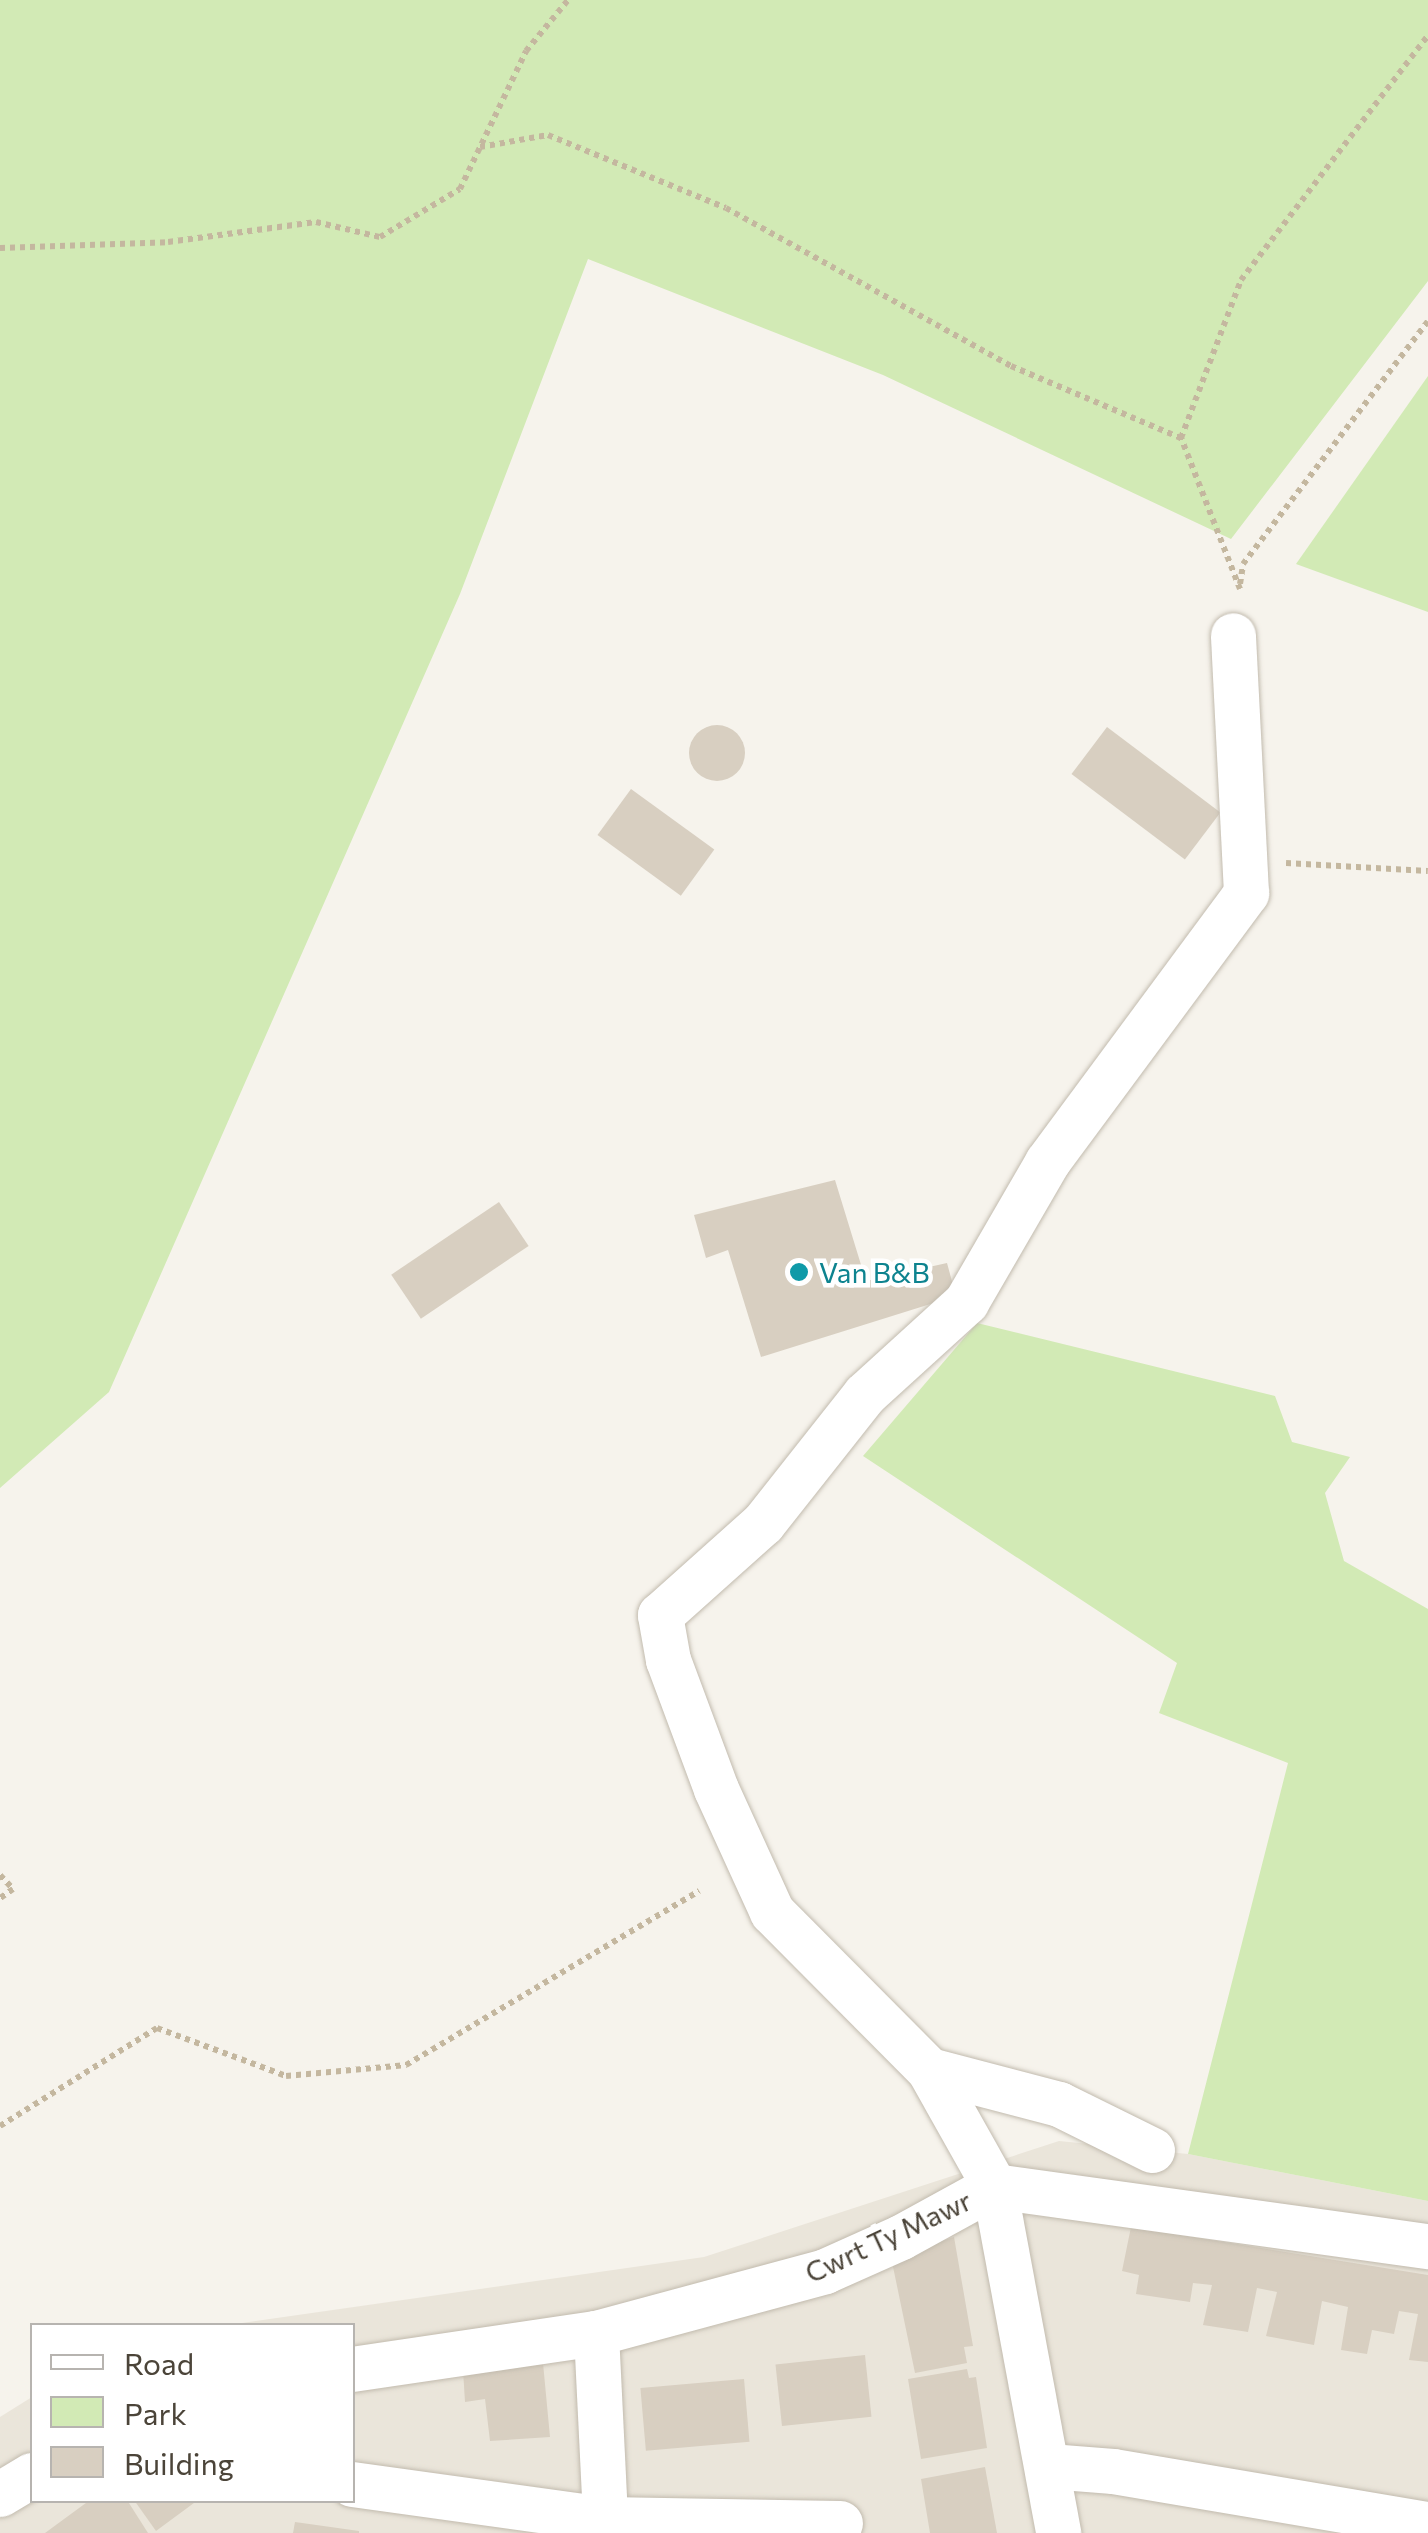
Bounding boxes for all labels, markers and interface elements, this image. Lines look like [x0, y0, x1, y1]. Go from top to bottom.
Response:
place label: Van B&B [819, 1255, 929, 1289]
marker: Van B&B [788, 1261, 810, 1283]
street label: Cwrt Ty Mawr [800, 2183, 976, 2289]
legend [30, 2323, 355, 2503]
text: Road [124, 2344, 194, 2381]
text: Park [124, 2394, 187, 2431]
text: Building [124, 2444, 234, 2481]

